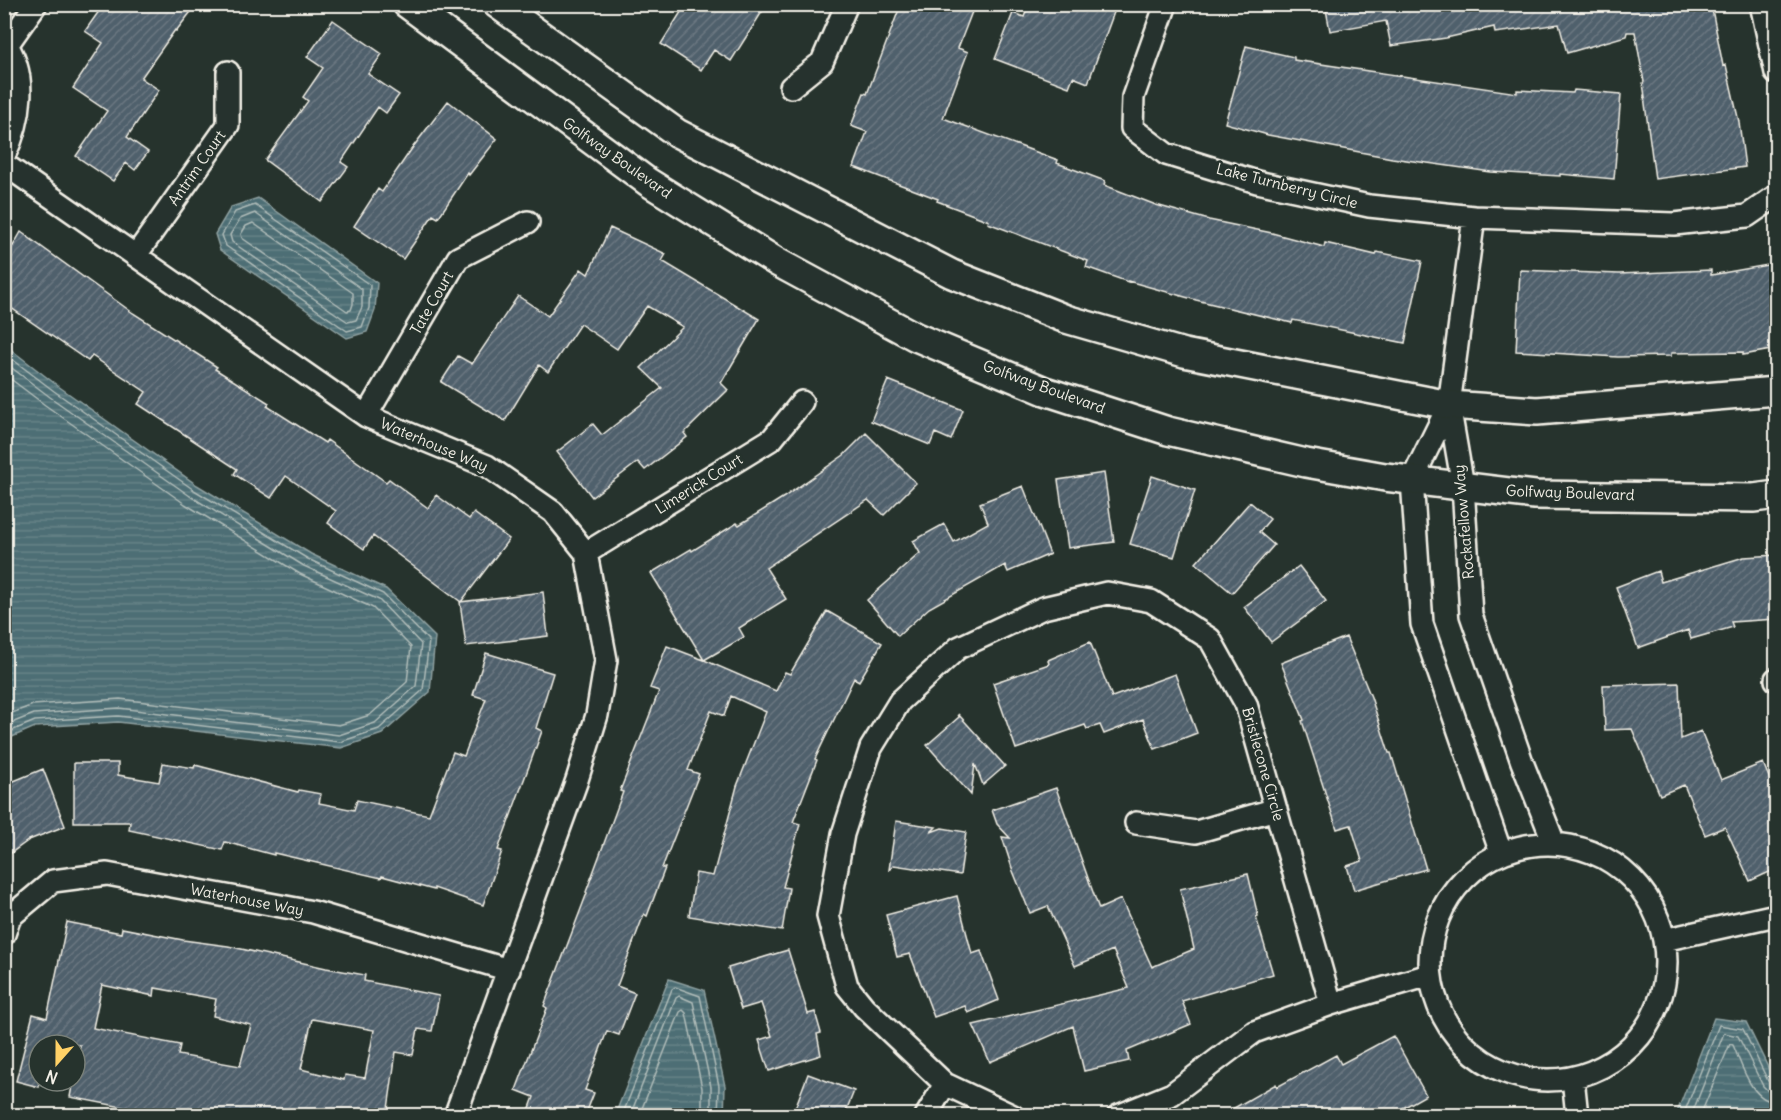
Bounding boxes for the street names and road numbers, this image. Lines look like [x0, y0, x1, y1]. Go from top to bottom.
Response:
street label: Golfway Boulevard [559, 113, 676, 202]
street label: Antrim Court [164, 126, 229, 209]
street label: Lake Turnberry Circle [1214, 159, 1360, 212]
street label: Tate Court [406, 268, 457, 338]
street label: Golfway Boulevard [980, 356, 1108, 418]
street label: Waterhouse Way [377, 413, 491, 476]
street label: Limerick Court [652, 449, 746, 518]
street label: Rockafellow Way [1449, 464, 1478, 580]
street label: Golfway Boulevard [1505, 481, 1635, 504]
street label: Bristlecone Circle [1238, 705, 1289, 823]
street label: Waterhouse Way [189, 879, 305, 920]

